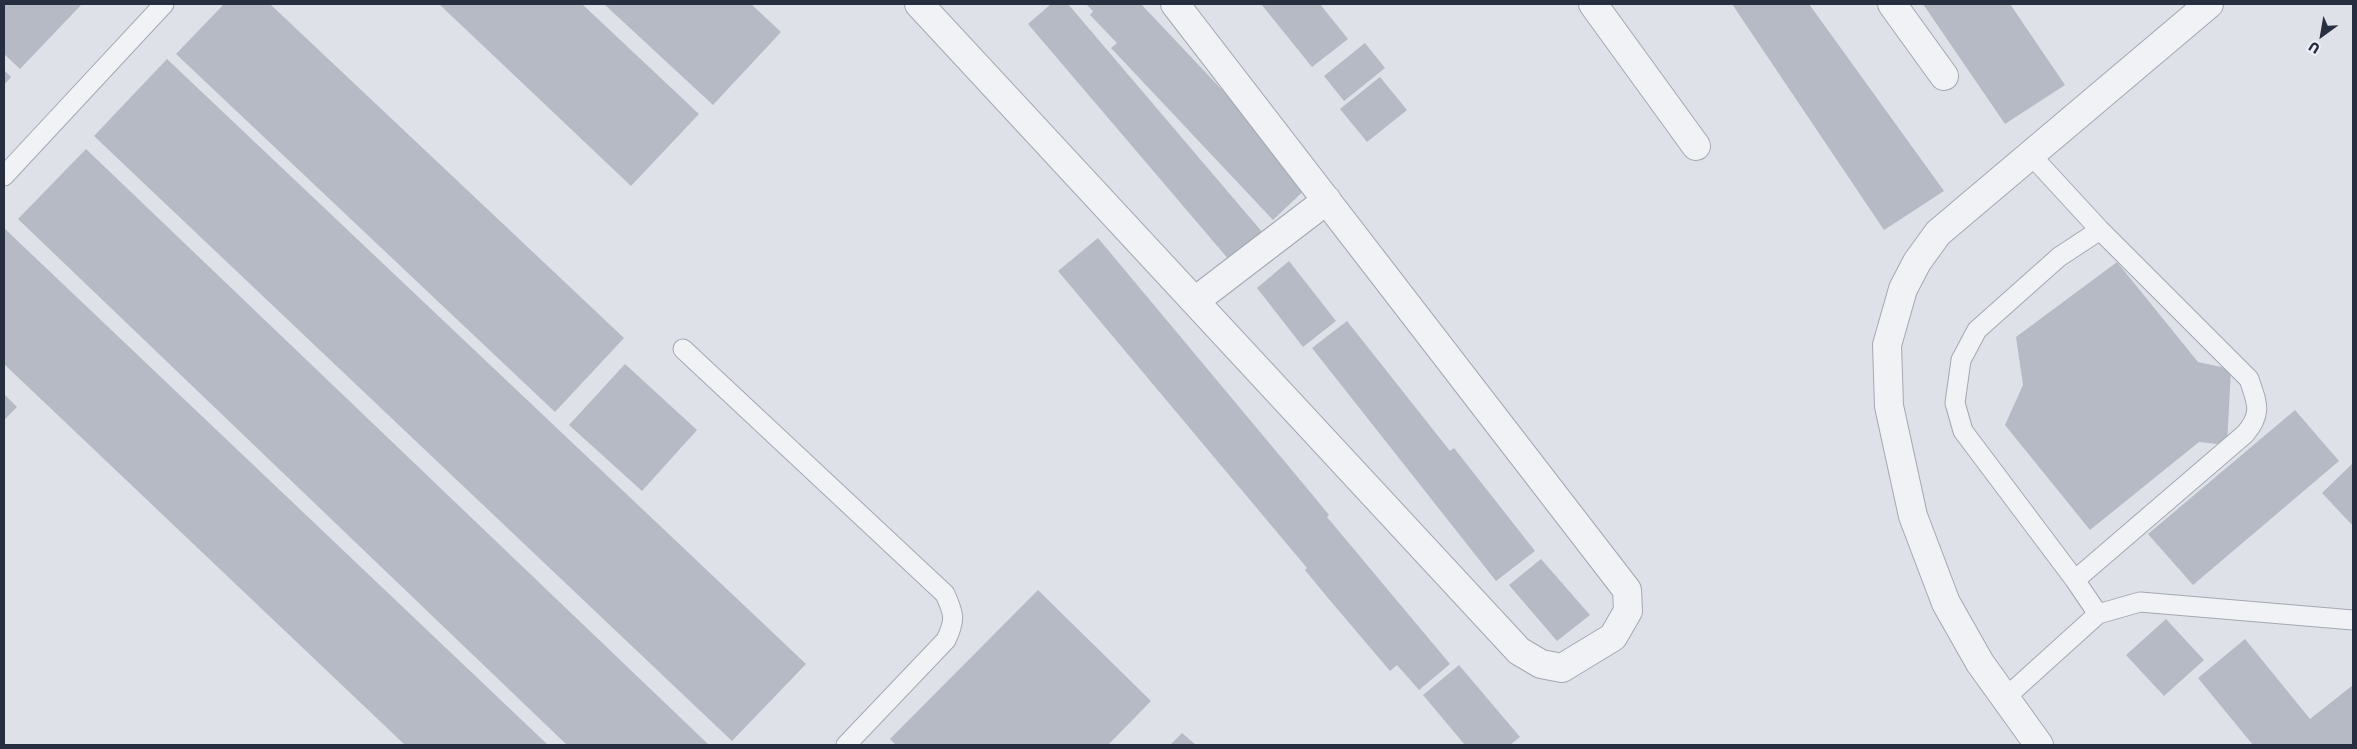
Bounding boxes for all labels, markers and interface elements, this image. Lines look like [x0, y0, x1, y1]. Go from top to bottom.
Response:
north arrow [2297, 10, 2347, 60]
text: U [2305, 37, 2324, 59]

